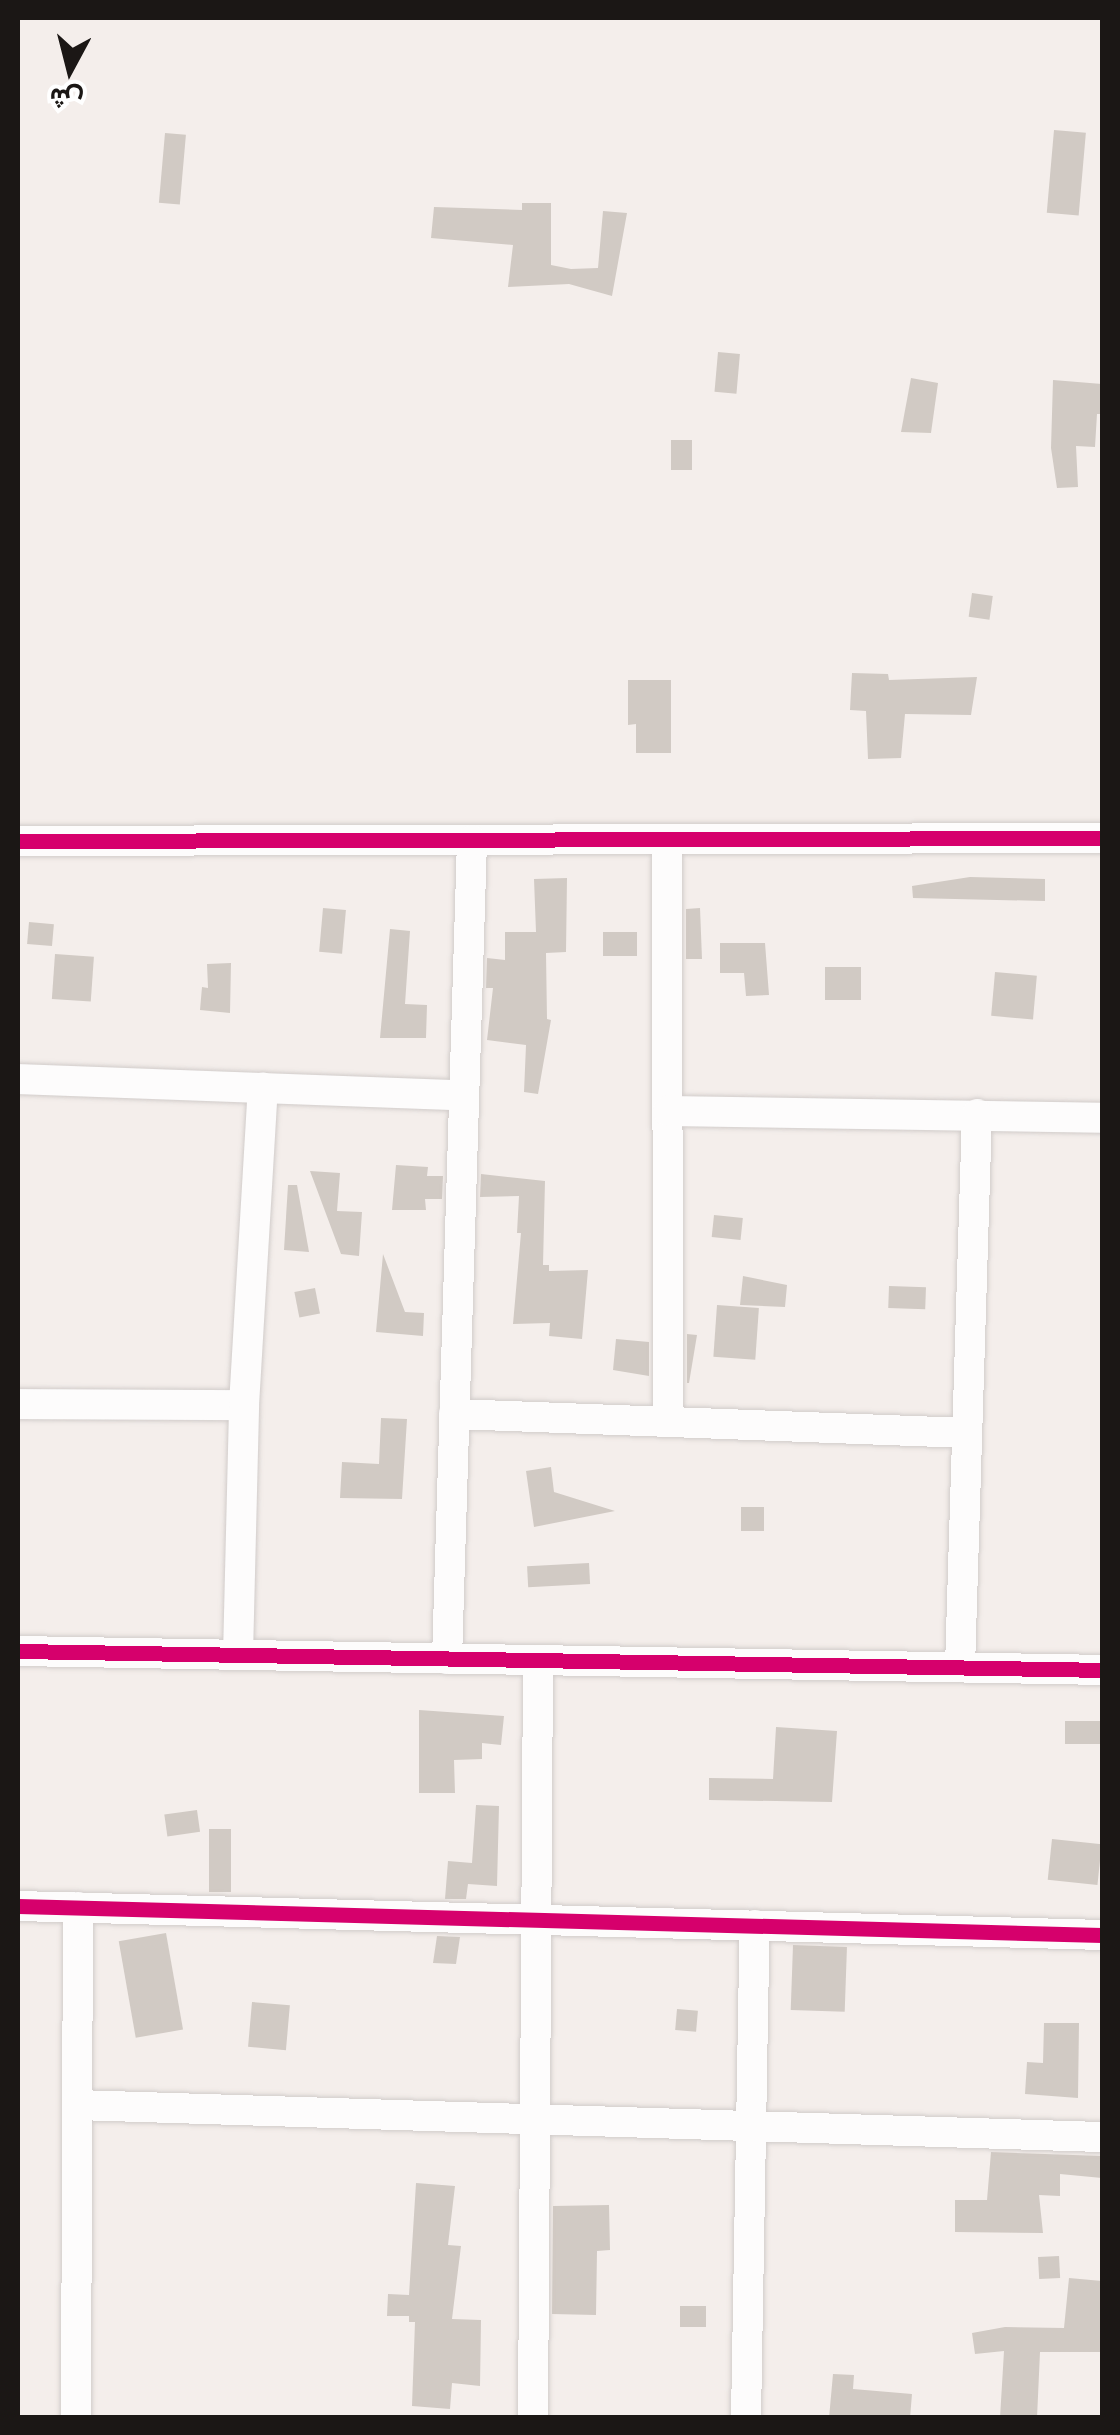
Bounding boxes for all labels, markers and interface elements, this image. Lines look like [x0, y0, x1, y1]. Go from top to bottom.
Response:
north arrow [20, 20, 120, 120]
text: ش [48, 81, 85, 119]

